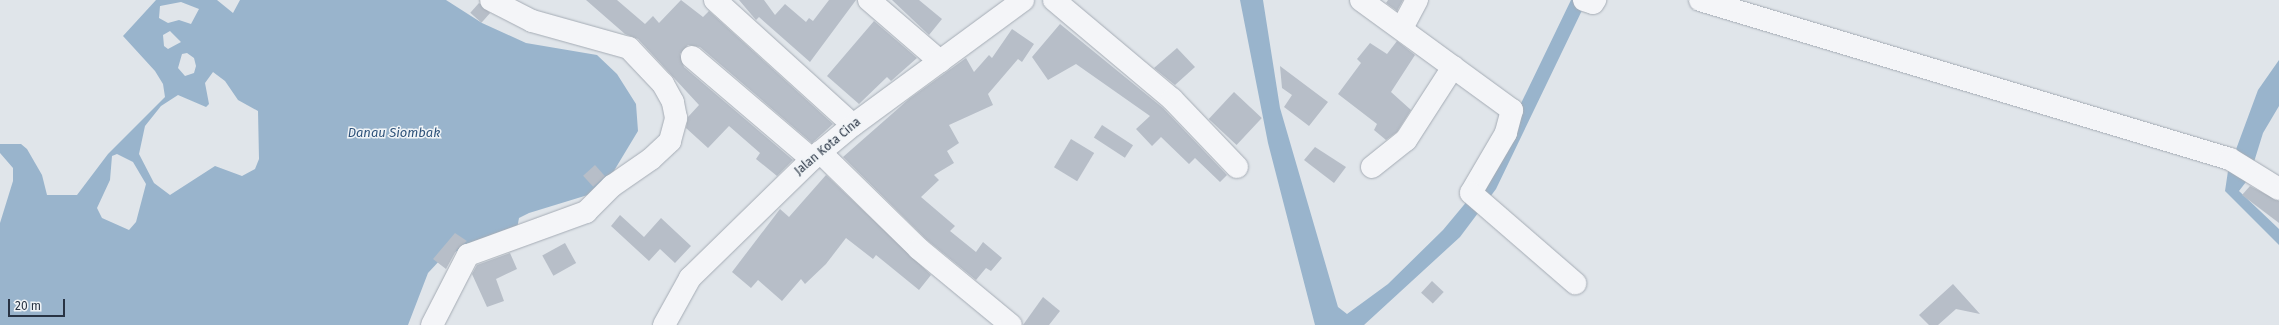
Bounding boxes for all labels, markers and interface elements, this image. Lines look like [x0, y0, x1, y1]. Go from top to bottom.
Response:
street label: Jalan Kota Cina [792, 115, 864, 179]
water label: Danau Siombak [348, 125, 440, 141]
scale bar [10, 291, 67, 317]
text: 20 m [15, 299, 41, 313]

